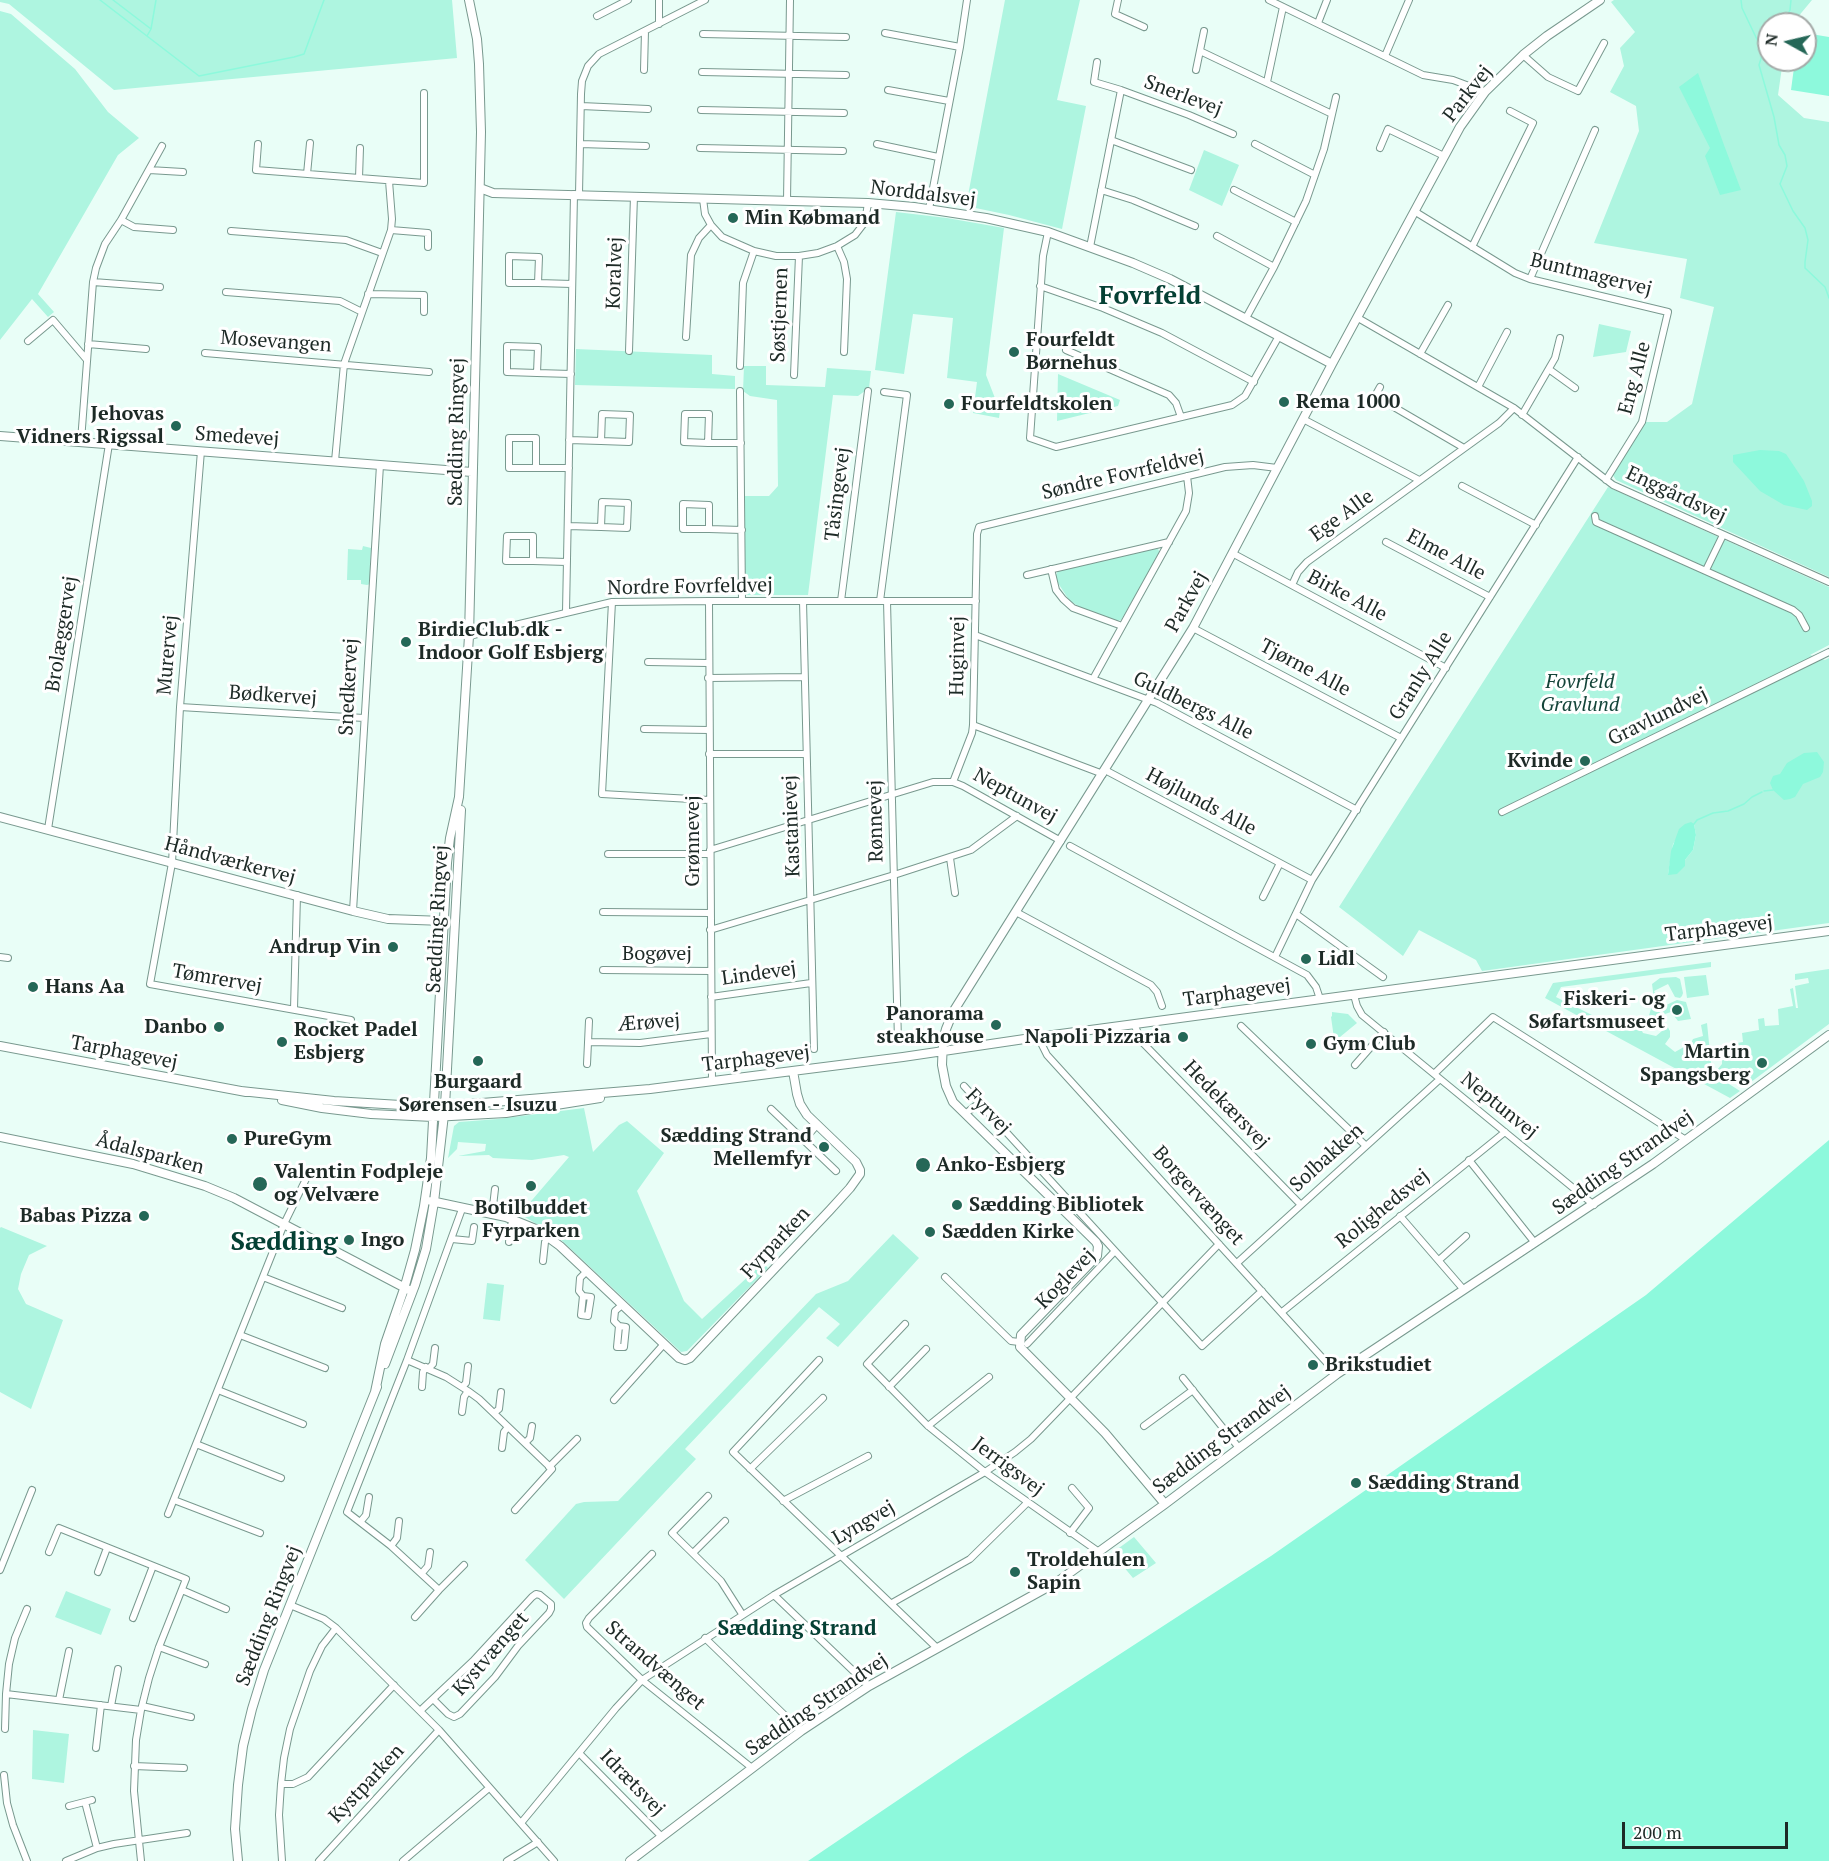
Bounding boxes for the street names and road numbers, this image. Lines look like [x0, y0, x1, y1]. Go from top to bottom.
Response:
street label: Parkvej [1438, 61, 1498, 127]
street label: Snerlevej [1141, 70, 1225, 122]
street label: Norddalsvej [869, 176, 977, 212]
street label: Koralvej [602, 236, 628, 310]
street label: Buntmagervej [1528, 248, 1654, 302]
street label: Søstjernen [766, 267, 794, 363]
street label: Mosevangen [220, 326, 332, 358]
street label: Eng Alle [1614, 339, 1656, 417]
street label: Sædding Ringvej [444, 358, 470, 506]
street label: Smedevej [194, 422, 280, 452]
street label: Søndre Fovrfeldvej [1039, 445, 1207, 505]
street label: Tåsingevej [820, 446, 856, 542]
street label: Enggårdsvej [1622, 461, 1730, 529]
street label: Ege Alle [1305, 485, 1379, 547]
street label: Elme Alle [1403, 524, 1489, 586]
street label: Birke Alle [1303, 565, 1391, 627]
street label: Parkvej [1161, 567, 1213, 637]
street label: Brolæggervej [41, 574, 83, 694]
street label: Nordre Fovrfeldvej [607, 574, 773, 600]
street label: Murervej [153, 614, 183, 696]
street label: Huginvej [945, 616, 971, 696]
street label: Granly Alle [1384, 627, 1458, 725]
street label: Tjørne Alle [1255, 634, 1355, 702]
street label: Snedkervej [334, 638, 364, 736]
street label: Guldbergs Alle [1129, 667, 1257, 745]
street label: Bødkervej [228, 681, 318, 711]
street label: Gravlundvej [1604, 683, 1712, 751]
street label: Neptunvej [969, 763, 1061, 829]
street label: Højlunds Alle [1142, 763, 1260, 841]
street label: Kastanievej [778, 774, 806, 878]
street label: Rønnevej [863, 780, 889, 862]
street label: Grønnevej [681, 795, 705, 887]
street label: Håndværkervej [162, 832, 298, 890]
street label: Sædding Ringvej [422, 844, 454, 994]
street label: Tarphagevej [1664, 910, 1774, 948]
street label: Bogøvej [622, 942, 692, 966]
street label: Lindevej [720, 957, 798, 991]
street label: Tømrervej [170, 959, 264, 999]
street label: Tarphagevej [1182, 974, 1292, 1012]
street label: Ærøvej [617, 1009, 681, 1037]
street label: Tarphagevej [68, 1031, 180, 1075]
street label: Tarphagevej [701, 1040, 811, 1078]
street label: Hedekærsvej [1178, 1056, 1274, 1154]
street label: Neptunvej [1456, 1068, 1542, 1144]
street label: Fyrvej [960, 1084, 1016, 1140]
street label: Sædding Strandvej [1548, 1105, 1698, 1221]
street label: Solbakken [1285, 1119, 1369, 1197]
street label: Ådalsparken [93, 1128, 207, 1180]
street label: Borgervænget [1147, 1141, 1249, 1251]
street label: Rolighedsvej [1331, 1164, 1435, 1254]
street label: Fyrparken [737, 1202, 815, 1284]
street label: Koglevej [1031, 1244, 1101, 1314]
street label: Sædding Strandvej [1148, 1380, 1296, 1500]
street label: Jerrigsvej [968, 1432, 1048, 1502]
street label: Lyngvej [829, 1496, 899, 1550]
street label: Sædding Ringvej [231, 1542, 307, 1690]
street label: Kystvænget [448, 1607, 534, 1701]
street label: Strandvænget [600, 1616, 710, 1716]
street label: Sædding Strandvej [741, 1649, 893, 1761]
street label: Kystparken [324, 1740, 410, 1828]
street label: Idrætsvej [595, 1745, 669, 1821]

